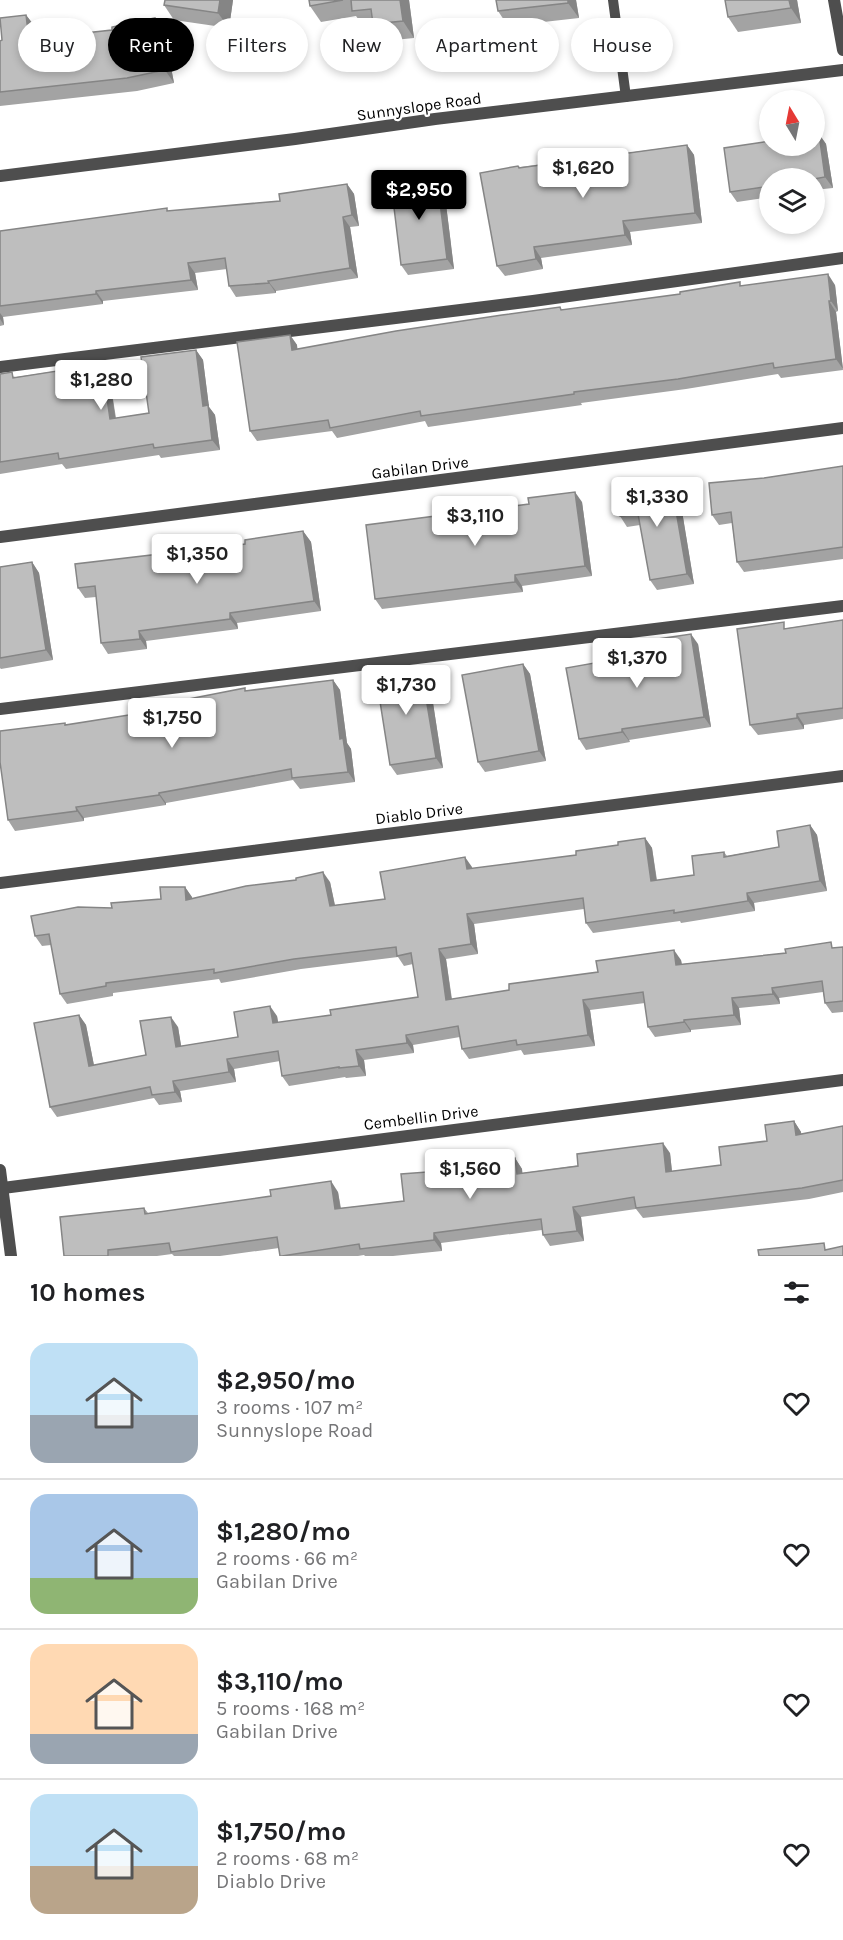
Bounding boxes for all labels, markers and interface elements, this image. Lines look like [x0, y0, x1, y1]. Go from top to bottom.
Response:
chip: Buy [18, 18, 96, 72]
chip: Rent [108, 18, 194, 72]
chip: Filters [206, 18, 308, 72]
chip: New [320, 18, 403, 72]
chip: Apartment [415, 18, 559, 72]
chip: House [571, 18, 673, 72]
street label: Sunnyslope Road [355, 88, 483, 125]
north arrow [759, 90, 825, 156]
map controls [759, 90, 825, 234]
pin: $1,620 [534, 148, 632, 199]
text: $1,620 [552, 156, 614, 179]
button: layers [759, 168, 825, 234]
pin: $2,950 [370, 170, 468, 221]
text: $2,950 [385, 178, 453, 201]
pin: $1,280 [52, 360, 150, 411]
text: $1,280 [69, 368, 133, 391]
street label: Gabilan Drive [371, 452, 470, 483]
pin: $1,330 [608, 477, 706, 528]
text: $1,330 [625, 485, 689, 508]
pin: $3,110 [426, 496, 524, 547]
text: $3,110 [446, 504, 504, 527]
pin: $1,350 [148, 534, 246, 585]
text: $1,350 [166, 542, 228, 565]
pin: $1,370 [588, 638, 686, 689]
text: $1,370 [606, 646, 668, 669]
pin: $1,730 [357, 665, 455, 716]
text: $1,730 [375, 673, 437, 696]
pin: $1,750 [123, 698, 221, 749]
text: $1,750 [142, 706, 202, 729]
street label: Diablo Drive [374, 799, 464, 828]
street label: Cembellin Drive [363, 1101, 479, 1134]
pin: $1,560 [421, 1149, 519, 1200]
text: $1,560 [439, 1157, 501, 1180]
icon: filters [780, 1276, 813, 1309]
text: 10 homes [30, 1277, 145, 1308]
text: $2,950/mo [216, 1365, 355, 1396]
icon: home [78, 1367, 150, 1439]
icon: heart [780, 1387, 813, 1420]
text: 3 rooms · 107 m² [216, 1396, 363, 1419]
text: Sunnyslope Road [216, 1419, 373, 1442]
text: $1,280/mo [216, 1516, 350, 1547]
icon: home [78, 1518, 150, 1590]
icon: heart [780, 1538, 813, 1571]
text: 2 rooms · 66 m² [216, 1547, 358, 1570]
text: Gabilan Drive [216, 1570, 338, 1593]
text: $3,110/mo [216, 1666, 343, 1697]
icon: home [78, 1668, 150, 1740]
icon: heart [780, 1688, 813, 1721]
text: 5 rooms · 168 m² [216, 1697, 365, 1720]
text: Gabilan Drive [216, 1720, 338, 1743]
text: $1,750/mo [216, 1816, 346, 1847]
icon: home [78, 1818, 150, 1890]
icon: heart [780, 1838, 813, 1871]
text: 2 rooms · 68 m² [216, 1847, 359, 1870]
text: Diablo Drive [216, 1870, 326, 1893]

